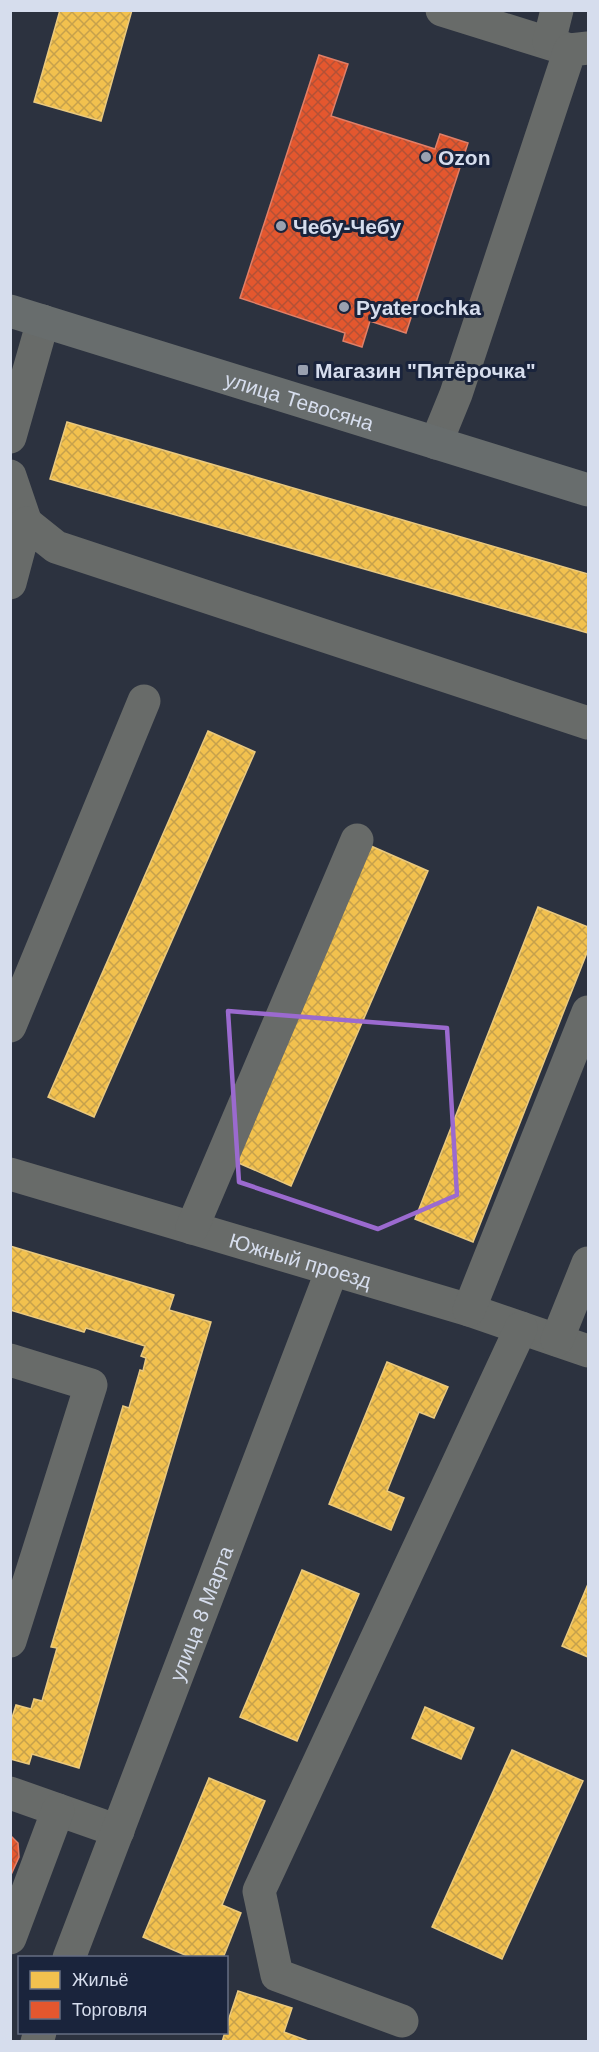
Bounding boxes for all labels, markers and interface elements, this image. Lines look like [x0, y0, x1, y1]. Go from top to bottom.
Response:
place label: Ozon [438, 146, 491, 169]
marker: Ozon [419, 150, 433, 164]
place label: Чебу-Чебу [293, 215, 401, 238]
marker: Чебу-Чебу [274, 219, 288, 233]
place label: Pyaterochka [356, 296, 481, 319]
marker: Pyaterochka [337, 300, 351, 314]
place label: Магазин "Пятёрочка" [315, 359, 536, 382]
marker: Магазин "Пятёрочка" [296, 363, 310, 377]
street label: улица Тевосяна [222, 367, 377, 435]
street label: Южный проезд [227, 1228, 374, 1292]
street label: улица 8 Марта [165, 1542, 237, 1684]
legend [18, 1956, 228, 2034]
text: Жильё [72, 1970, 129, 1990]
text: Торговля [72, 2000, 147, 2020]

